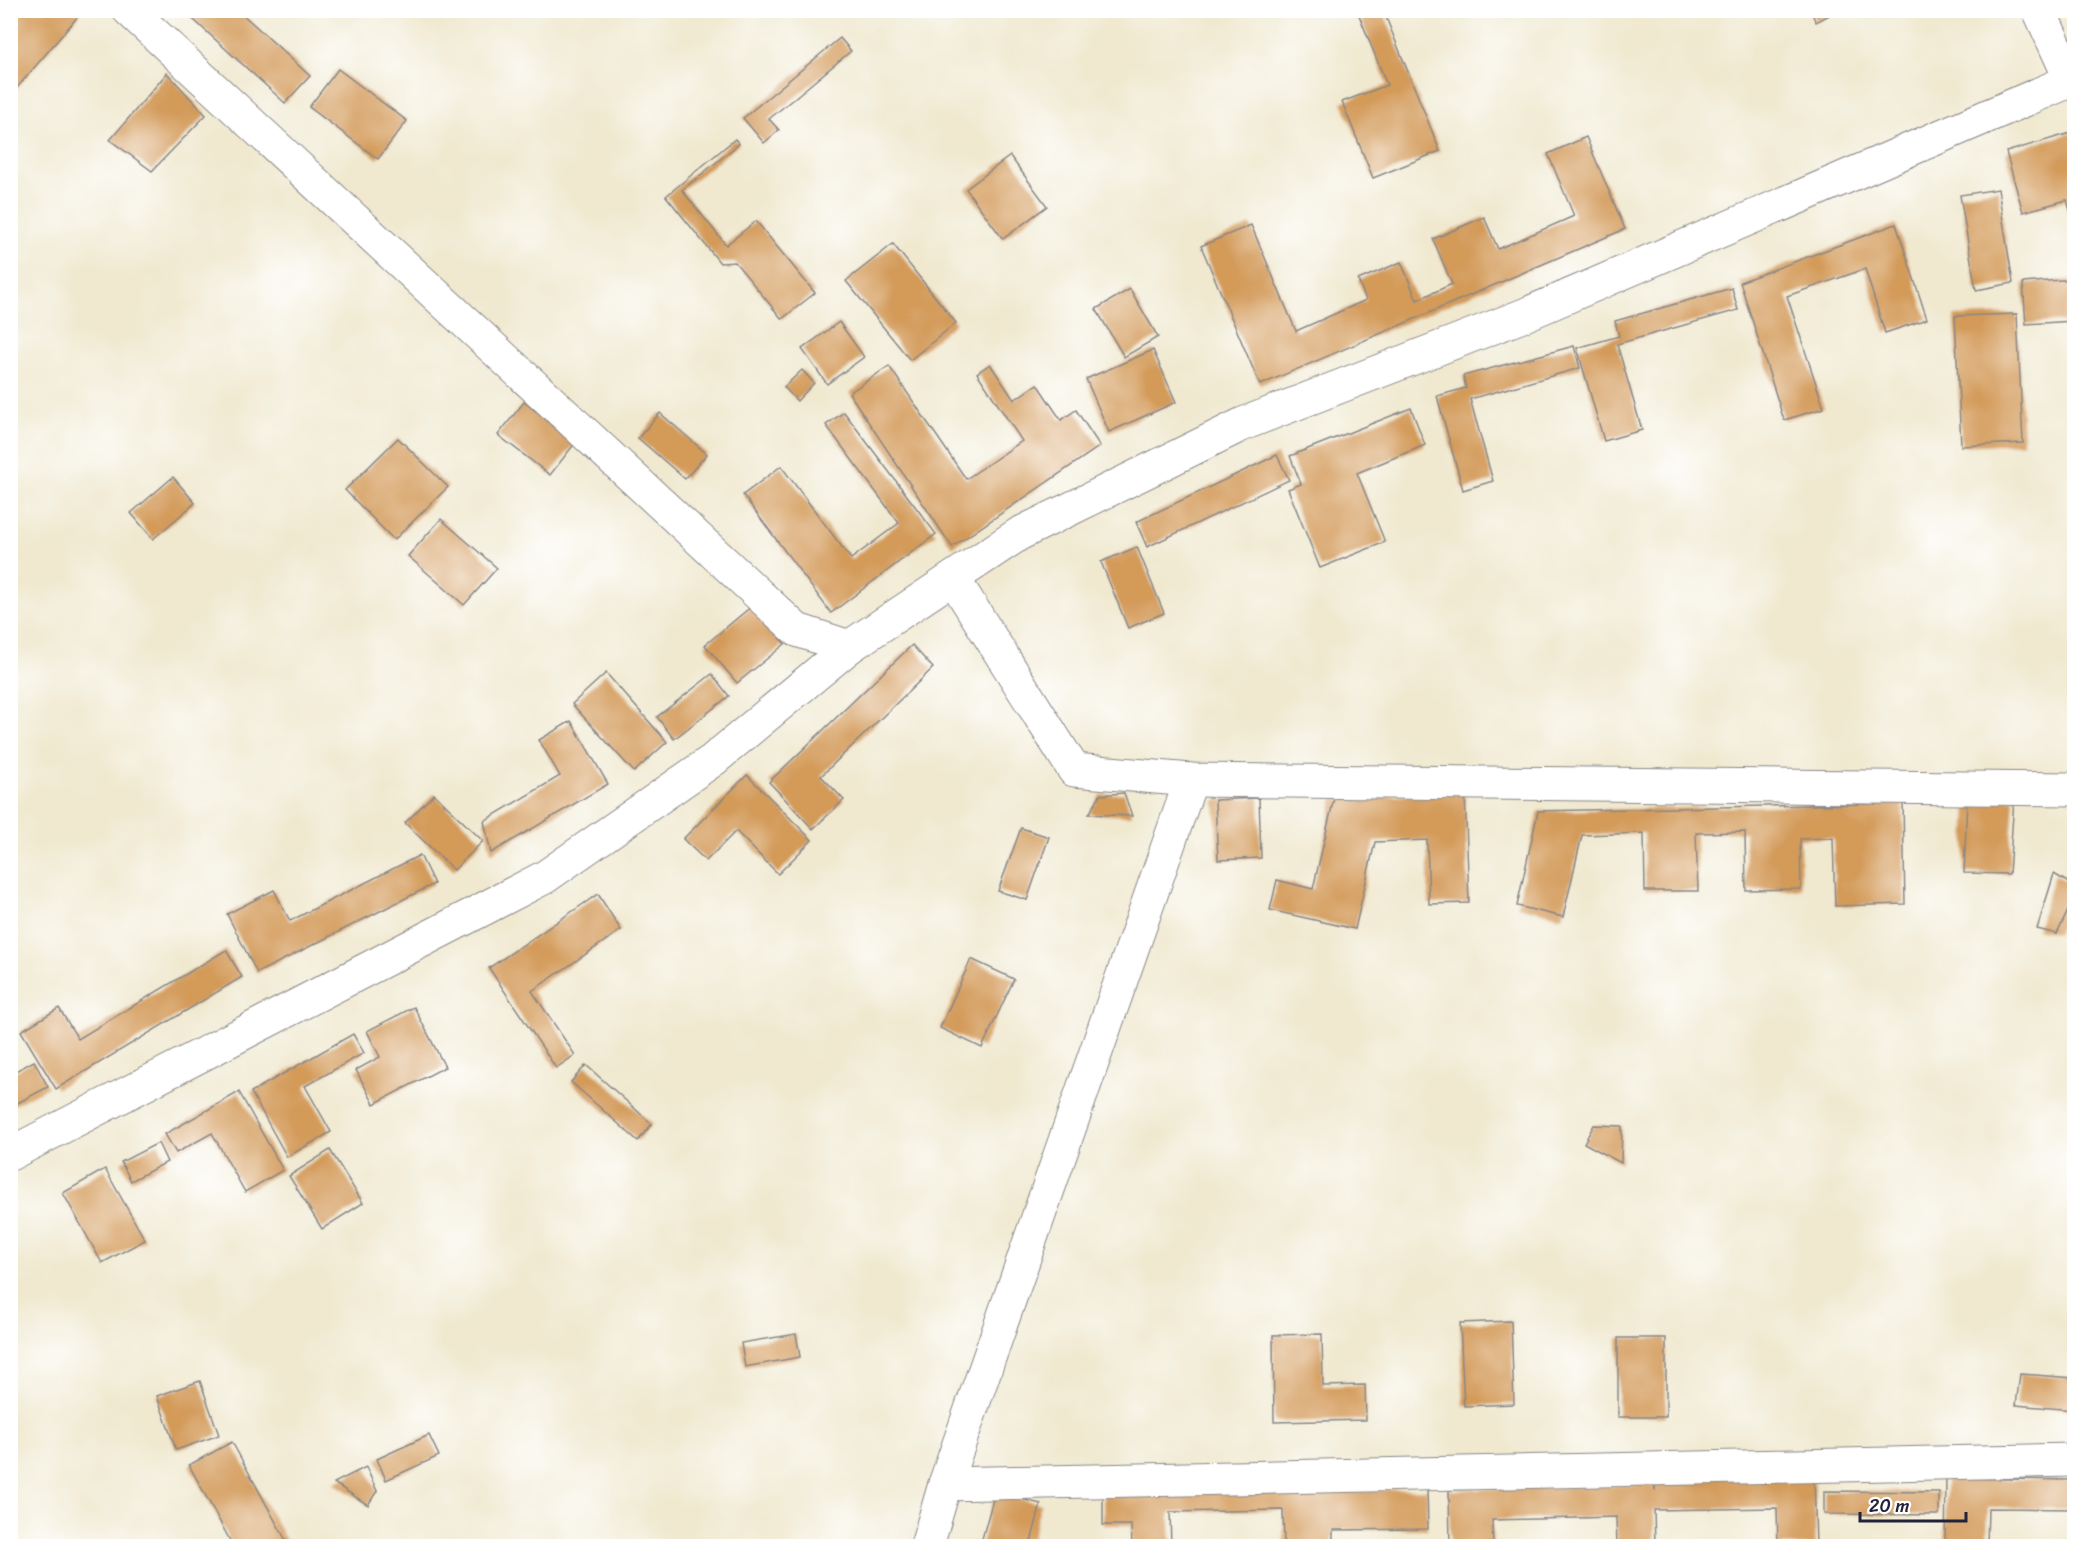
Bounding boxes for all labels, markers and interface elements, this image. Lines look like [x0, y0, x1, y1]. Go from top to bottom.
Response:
scale bar [1860, 1485, 1966, 1523]
text: 20 m [1869, 1490, 1909, 1522]

